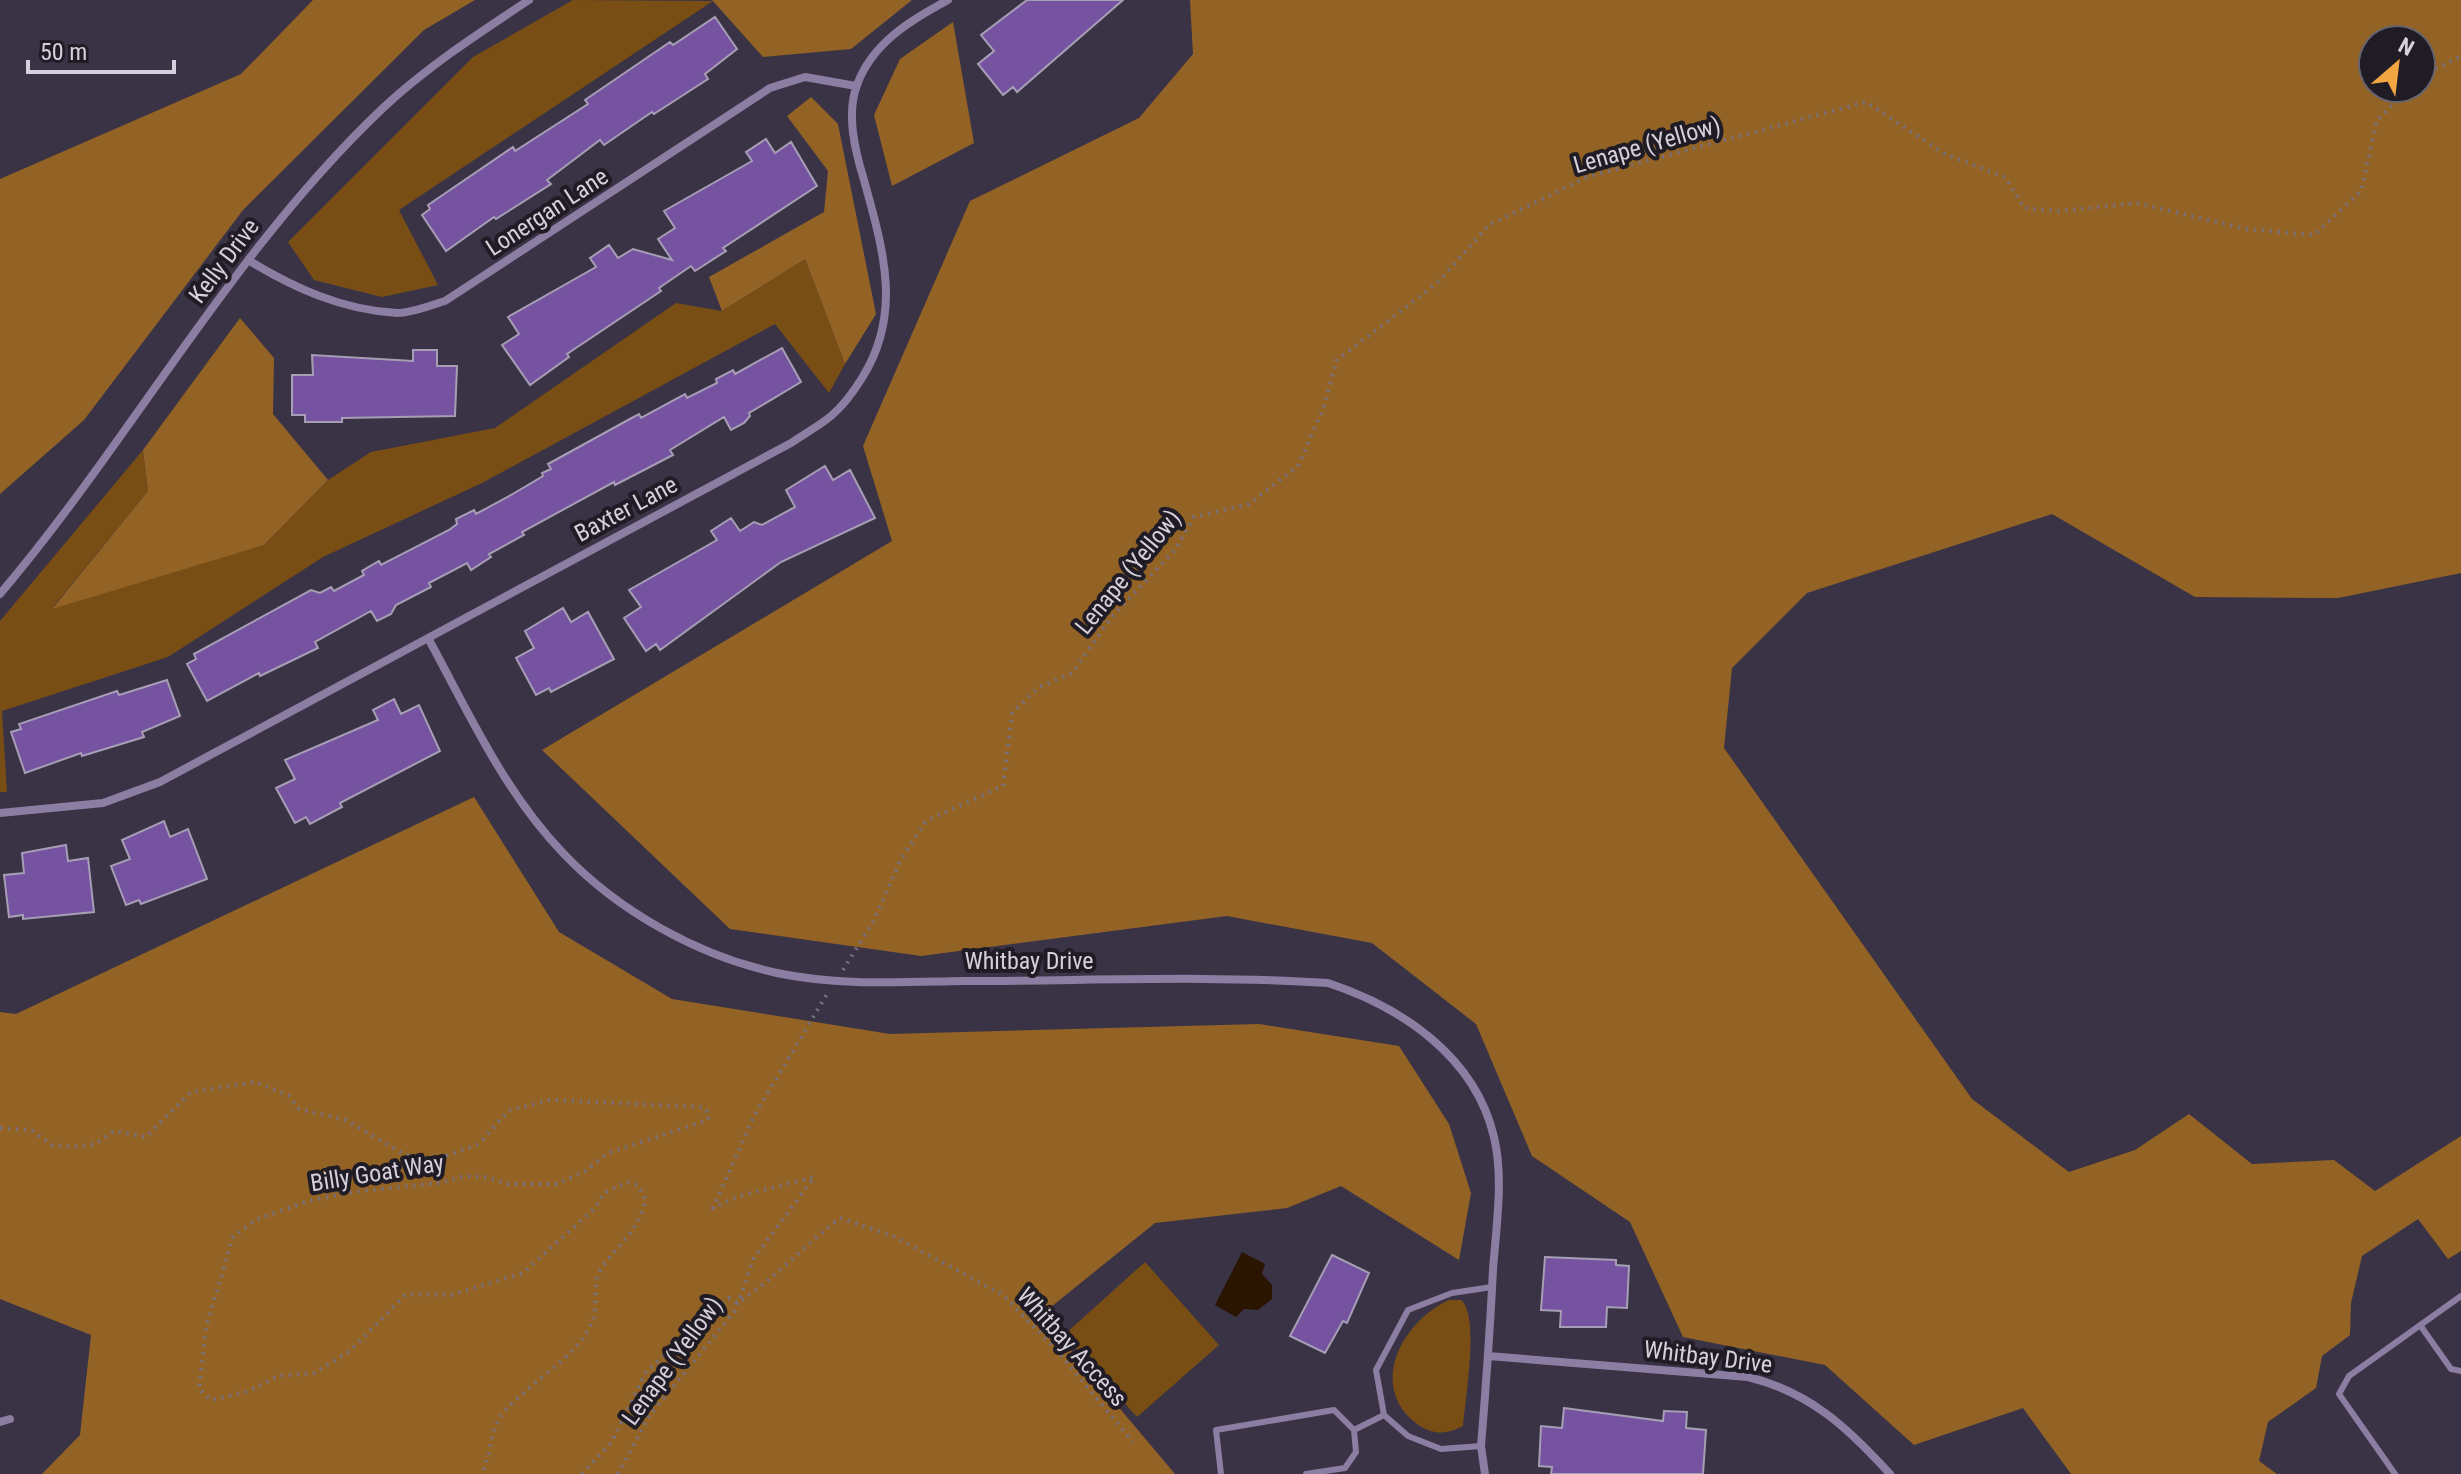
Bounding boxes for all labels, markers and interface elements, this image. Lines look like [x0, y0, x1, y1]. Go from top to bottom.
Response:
scale bar [28, 24, 174, 74]
north arrow [2357, 24, 2437, 104]
text: N [2394, 33, 2418, 61]
text: 50 m [40, 38, 87, 66]
street label: Lenape (Yellow) [1570, 111, 1724, 179]
street label: Lonergan Lane [481, 162, 613, 262]
street label: Kelly Drive [183, 213, 265, 309]
street label: Baxter Lane [570, 470, 682, 548]
street label: Lenape (Yellow) [1069, 504, 1187, 640]
street label: Whitbay Drive [964, 947, 1094, 975]
street label: Billy Goat Way [308, 1149, 446, 1197]
street label: Whitbay Access [1011, 1282, 1133, 1412]
street label: Lenape (Yellow) [616, 1291, 728, 1431]
street label: Whitbay Drive [1642, 1335, 1774, 1379]

